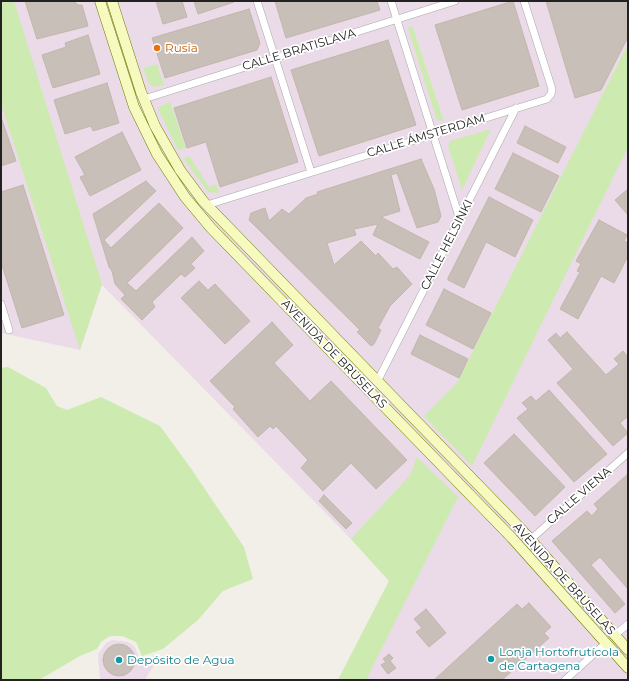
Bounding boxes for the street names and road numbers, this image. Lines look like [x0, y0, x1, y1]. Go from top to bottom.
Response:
street label: CALLE BRATISLAVA [241, 26, 357, 74]
street label: CALLE ÁMSTERDAM [365, 111, 487, 161]
street label: CALLE HELSINKI [418, 197, 476, 293]
street label: AVENIDA DE BRUSELAS [278, 296, 390, 412]
street label: CALLE VIENA [544, 464, 614, 528]
street label: AVENIDA DE BRUSELAS [510, 520, 618, 638]

